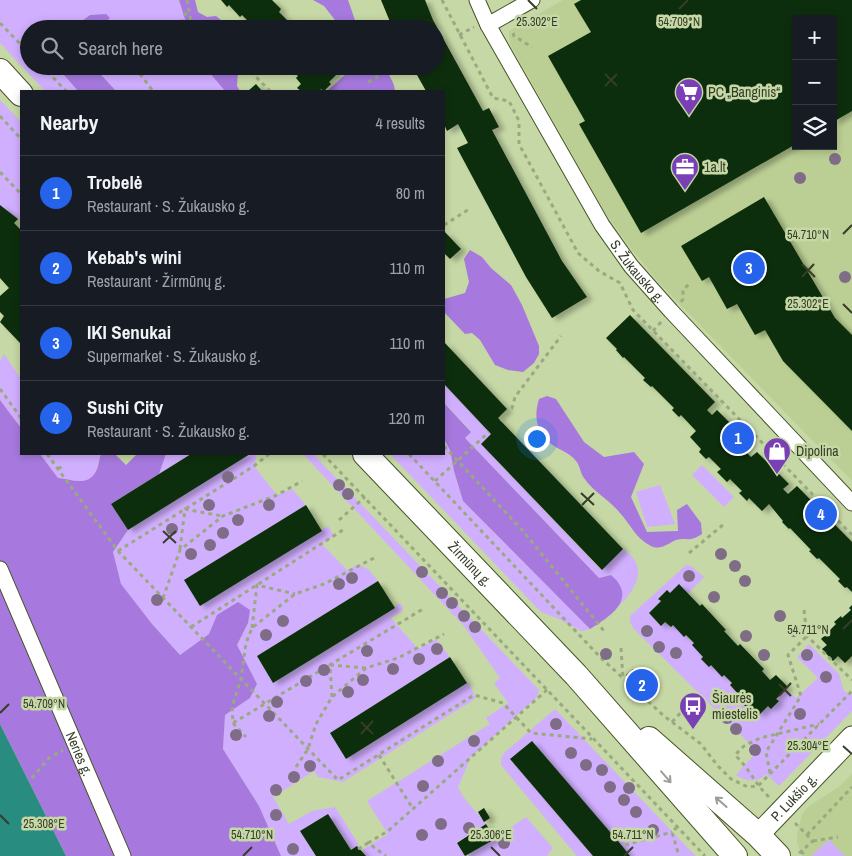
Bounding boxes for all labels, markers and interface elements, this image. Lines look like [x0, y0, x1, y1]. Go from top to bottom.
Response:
text: 25.302°E [516, 14, 558, 30]
text: 54.709°N [658, 14, 700, 30]
map controls [792, 15, 837, 150]
button: + [792, 15, 837, 60]
search box [20, 20, 445, 75]
icon: search [38, 34, 66, 62]
text: Search here [78, 35, 163, 61]
button: − [792, 60, 837, 105]
supermarket icon: PC „Banginis“ [674, 77, 704, 116]
place label: PC „Banginis“ [708, 83, 780, 101]
button: layers [792, 105, 837, 150]
text: Nearby [40, 108, 98, 137]
text: 4 results [375, 112, 425, 134]
office icon: 1a.lt [670, 152, 700, 191]
place label: 1a.lt [704, 158, 726, 176]
text: Trobelė [87, 169, 142, 195]
text: 1 [52, 182, 60, 204]
text: 80 m [396, 182, 425, 204]
text: Restaurant · S. Žukausko g. [87, 195, 250, 217]
text: 54.710°N [787, 227, 829, 243]
street label: S. Žukausko g. [606, 236, 669, 307]
text: Kebab's wini [87, 244, 182, 270]
pin: 3 [733, 249, 765, 287]
text: 2 [52, 257, 60, 279]
text: 110 m [389, 257, 425, 279]
text: Restaurant · Žirmūnų g. [87, 270, 226, 292]
text: 25.302°E [787, 296, 829, 312]
text: IKI Senukai [87, 319, 171, 345]
text: 3 [52, 332, 60, 354]
text: 110 m [389, 332, 425, 354]
text: Supermarket · S. Žukausko g. [87, 345, 261, 367]
text: Sushi City [87, 394, 163, 420]
text: 4 [52, 407, 60, 429]
text: 120 m [389, 407, 425, 429]
pin: 1 [722, 419, 754, 457]
text: Restaurant · S. Žukausko g. [87, 420, 250, 442]
your location [524, 426, 550, 452]
shop icon: Dipolina [762, 436, 792, 475]
place label: Dipolina [796, 442, 839, 460]
pin: 4 [805, 495, 837, 533]
street label: Žirmūnų g. [444, 538, 496, 590]
text: 54.711°N [787, 622, 829, 638]
pin: 2 [626, 666, 658, 704]
place label: Šiaurės miestelis [712, 689, 758, 723]
bus stop icon: Šiaurės miestelis [678, 691, 708, 730]
text: 54.709°N [23, 696, 65, 712]
street label: Neries g. [62, 729, 97, 779]
text: 25.304°E [787, 738, 829, 754]
street label: P. Lukšio g. [767, 770, 821, 825]
one-way arrow [660, 771, 672, 784]
one-way arrow [715, 797, 728, 808]
text: 25.308°E [23, 816, 65, 832]
text: 54.710°N [231, 827, 273, 843]
text: 25.306°E [470, 827, 512, 843]
text: 54.711°N [612, 827, 654, 843]

